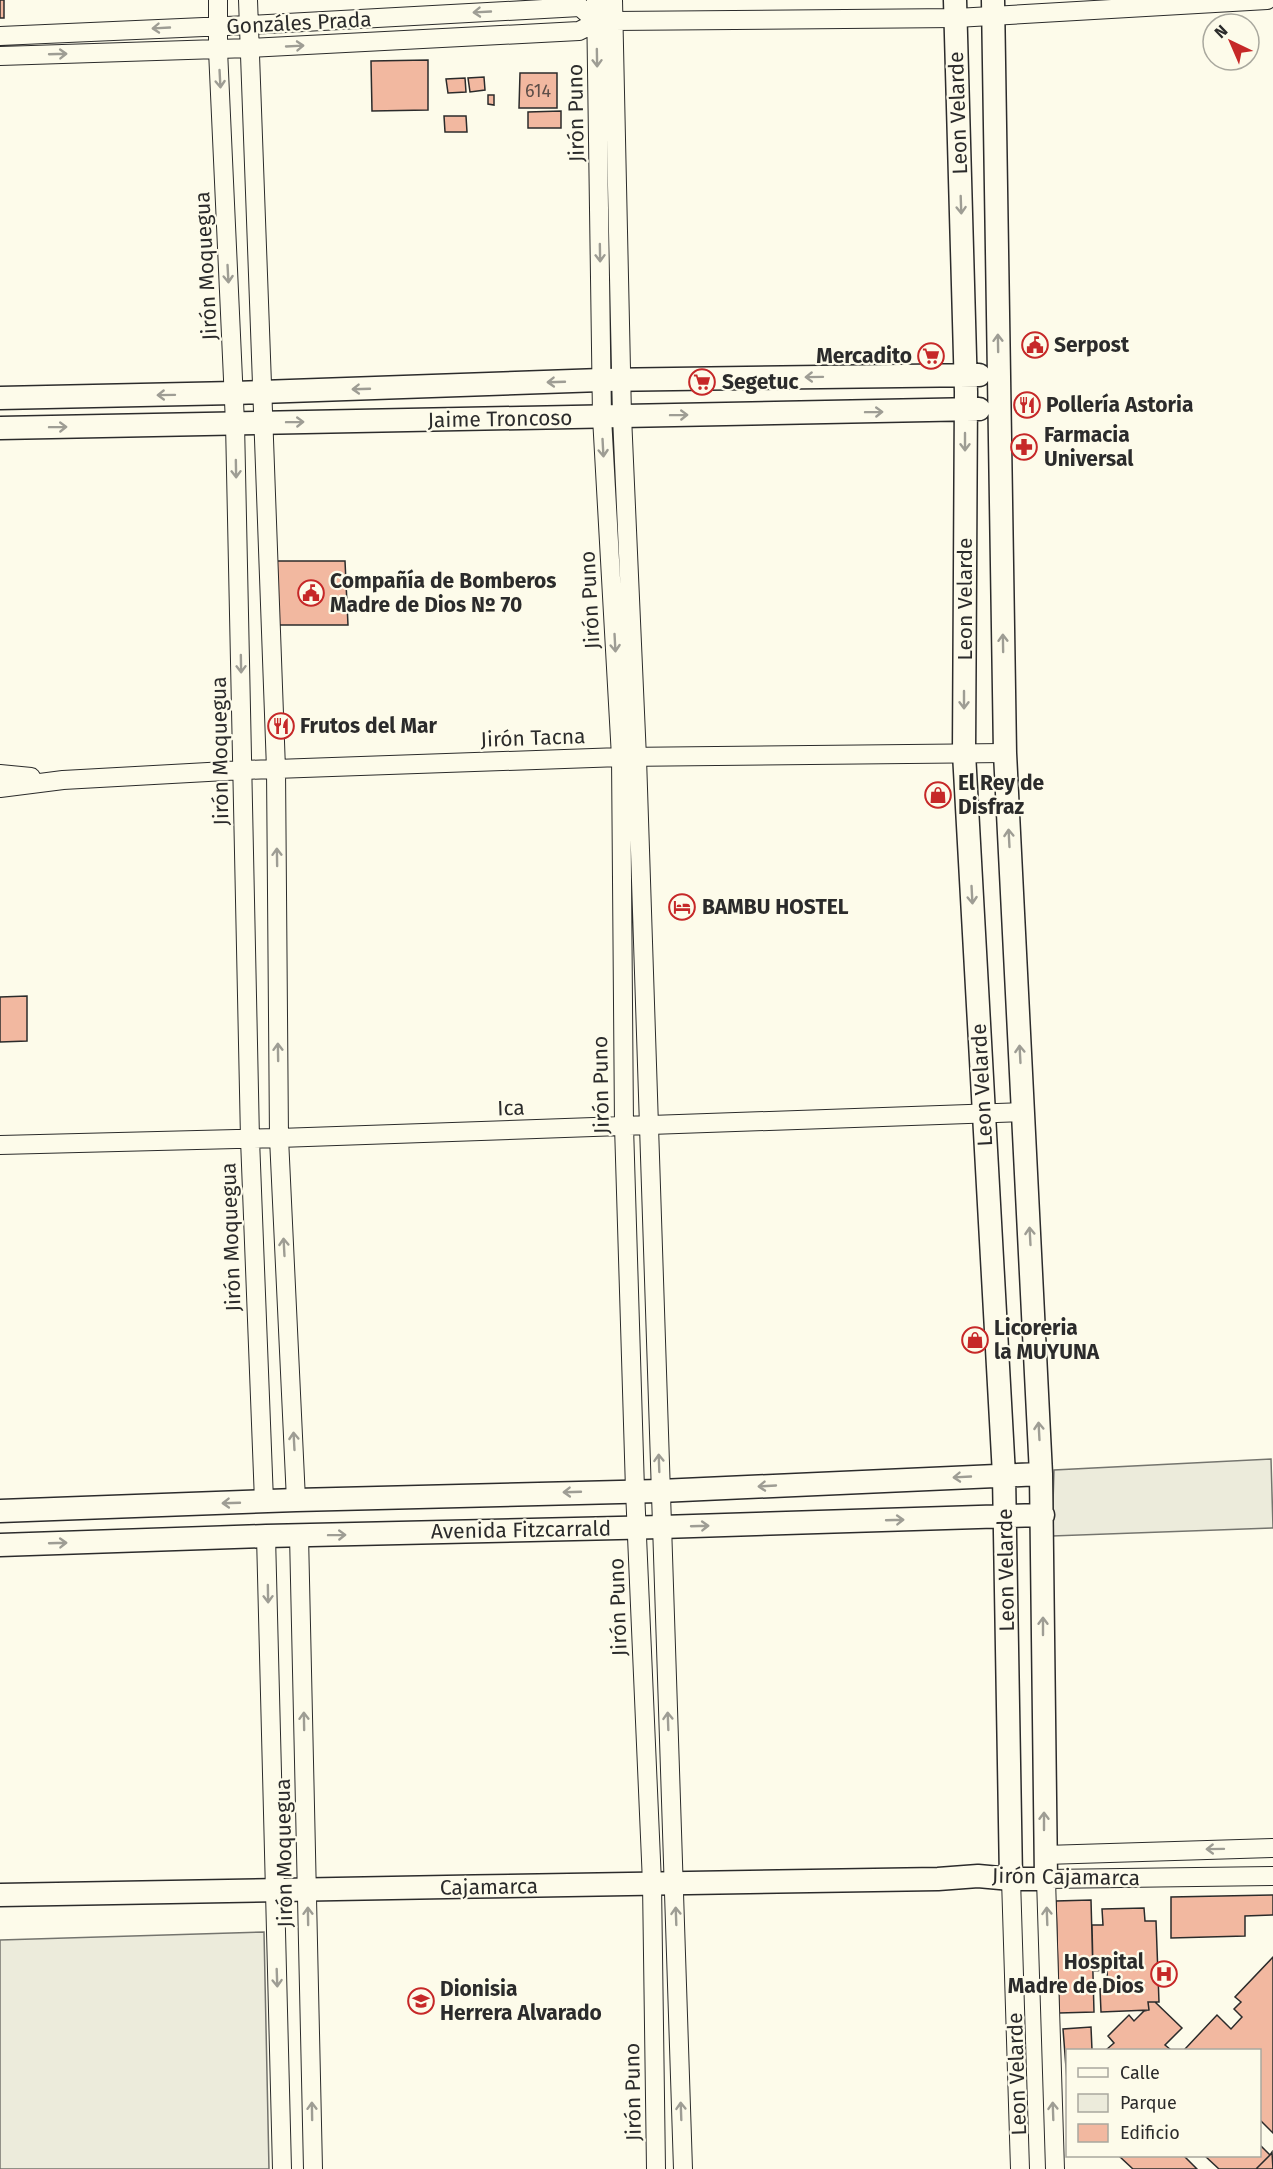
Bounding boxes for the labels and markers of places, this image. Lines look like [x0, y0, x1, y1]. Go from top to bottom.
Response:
public building icon: Serpost [1020, 330, 1050, 360]
place label: Serpost [1054, 332, 1130, 358]
supermarket icon: Mercadito [916, 341, 946, 371]
place label: Mercadito [816, 343, 912, 369]
supermarket icon: Segetuc [687, 367, 717, 397]
place label: Segetuc [722, 369, 798, 395]
restaurant icon: Pollería Astoria [1012, 390, 1042, 420]
place label: Pollería Astoria [1046, 392, 1193, 418]
place label: Farmacia Universal [1044, 422, 1134, 472]
pharmacy icon: Farmacia Universal [1009, 432, 1039, 462]
place label: Compañía de Bomberos Madre de Dios Nº 70 [330, 568, 556, 618]
public building icon: Compañía de Bomberos Madre de Dios Nº 70 [296, 578, 326, 608]
restaurant icon: Frutos del Mar [266, 711, 296, 741]
place label: Frutos del Mar [300, 713, 437, 739]
place label: El Rey de Disfraz [958, 770, 1045, 820]
shop icon: El Rey de Disfraz [923, 780, 953, 810]
hotel icon: BAMBU HOSTEL [667, 892, 697, 922]
place label: BAMBU HOSTEL [702, 894, 849, 920]
place label: Licoreria la MUYUNA [994, 1315, 1100, 1365]
shop icon: Licoreria la MUYUNA [960, 1325, 990, 1355]
place label: Hospital Madre de Dios [1008, 1949, 1145, 1999]
hospital icon: Hospital Madre de Dios [1149, 1959, 1179, 1989]
place label: Dionisia Herrera Alvarado [440, 1976, 602, 2026]
school or university icon: Dionisia Herrera Alvarado [406, 1986, 436, 2016]

